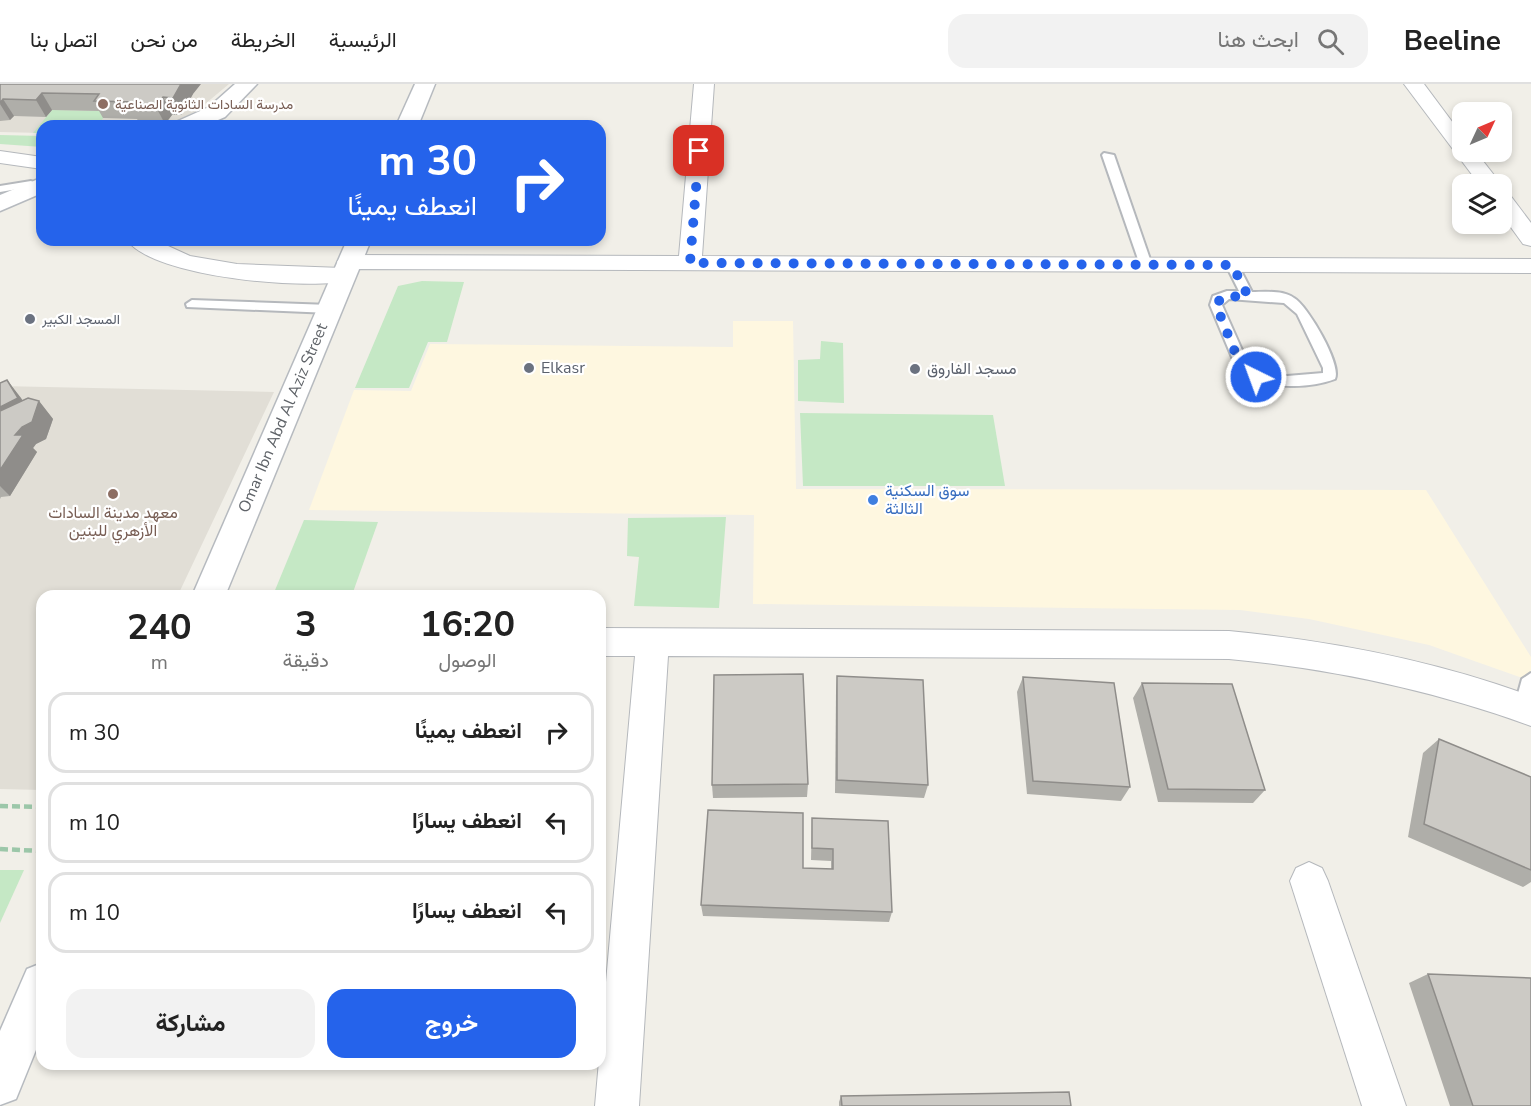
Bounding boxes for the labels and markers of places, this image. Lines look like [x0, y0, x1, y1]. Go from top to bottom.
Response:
place label: مدرسة السادات الثانوية الصناعية [115, 95, 293, 114]
marker: مدرسة السادات الثانوية الصناعية [96, 97, 110, 111]
pin [673, 125, 724, 176]
place label: المسجد الكبير [41, 310, 120, 329]
marker: المسجد الكبير [23, 312, 37, 326]
place label: Elkasr [541, 357, 585, 379]
place label: مسجد الفاروق [927, 358, 1016, 380]
marker: Elkasr [522, 361, 536, 375]
marker: مسجد الفاروق [908, 362, 922, 376]
place label: سوق السكنية الثالثة [885, 480, 969, 520]
marker: معهد مدينة السادات الأزهري للبنين [106, 487, 120, 501]
marker: سوق السكنية الثالثة [866, 493, 880, 507]
place label: معهد مدينة السادات الأزهري للبنين [48, 502, 178, 544]

